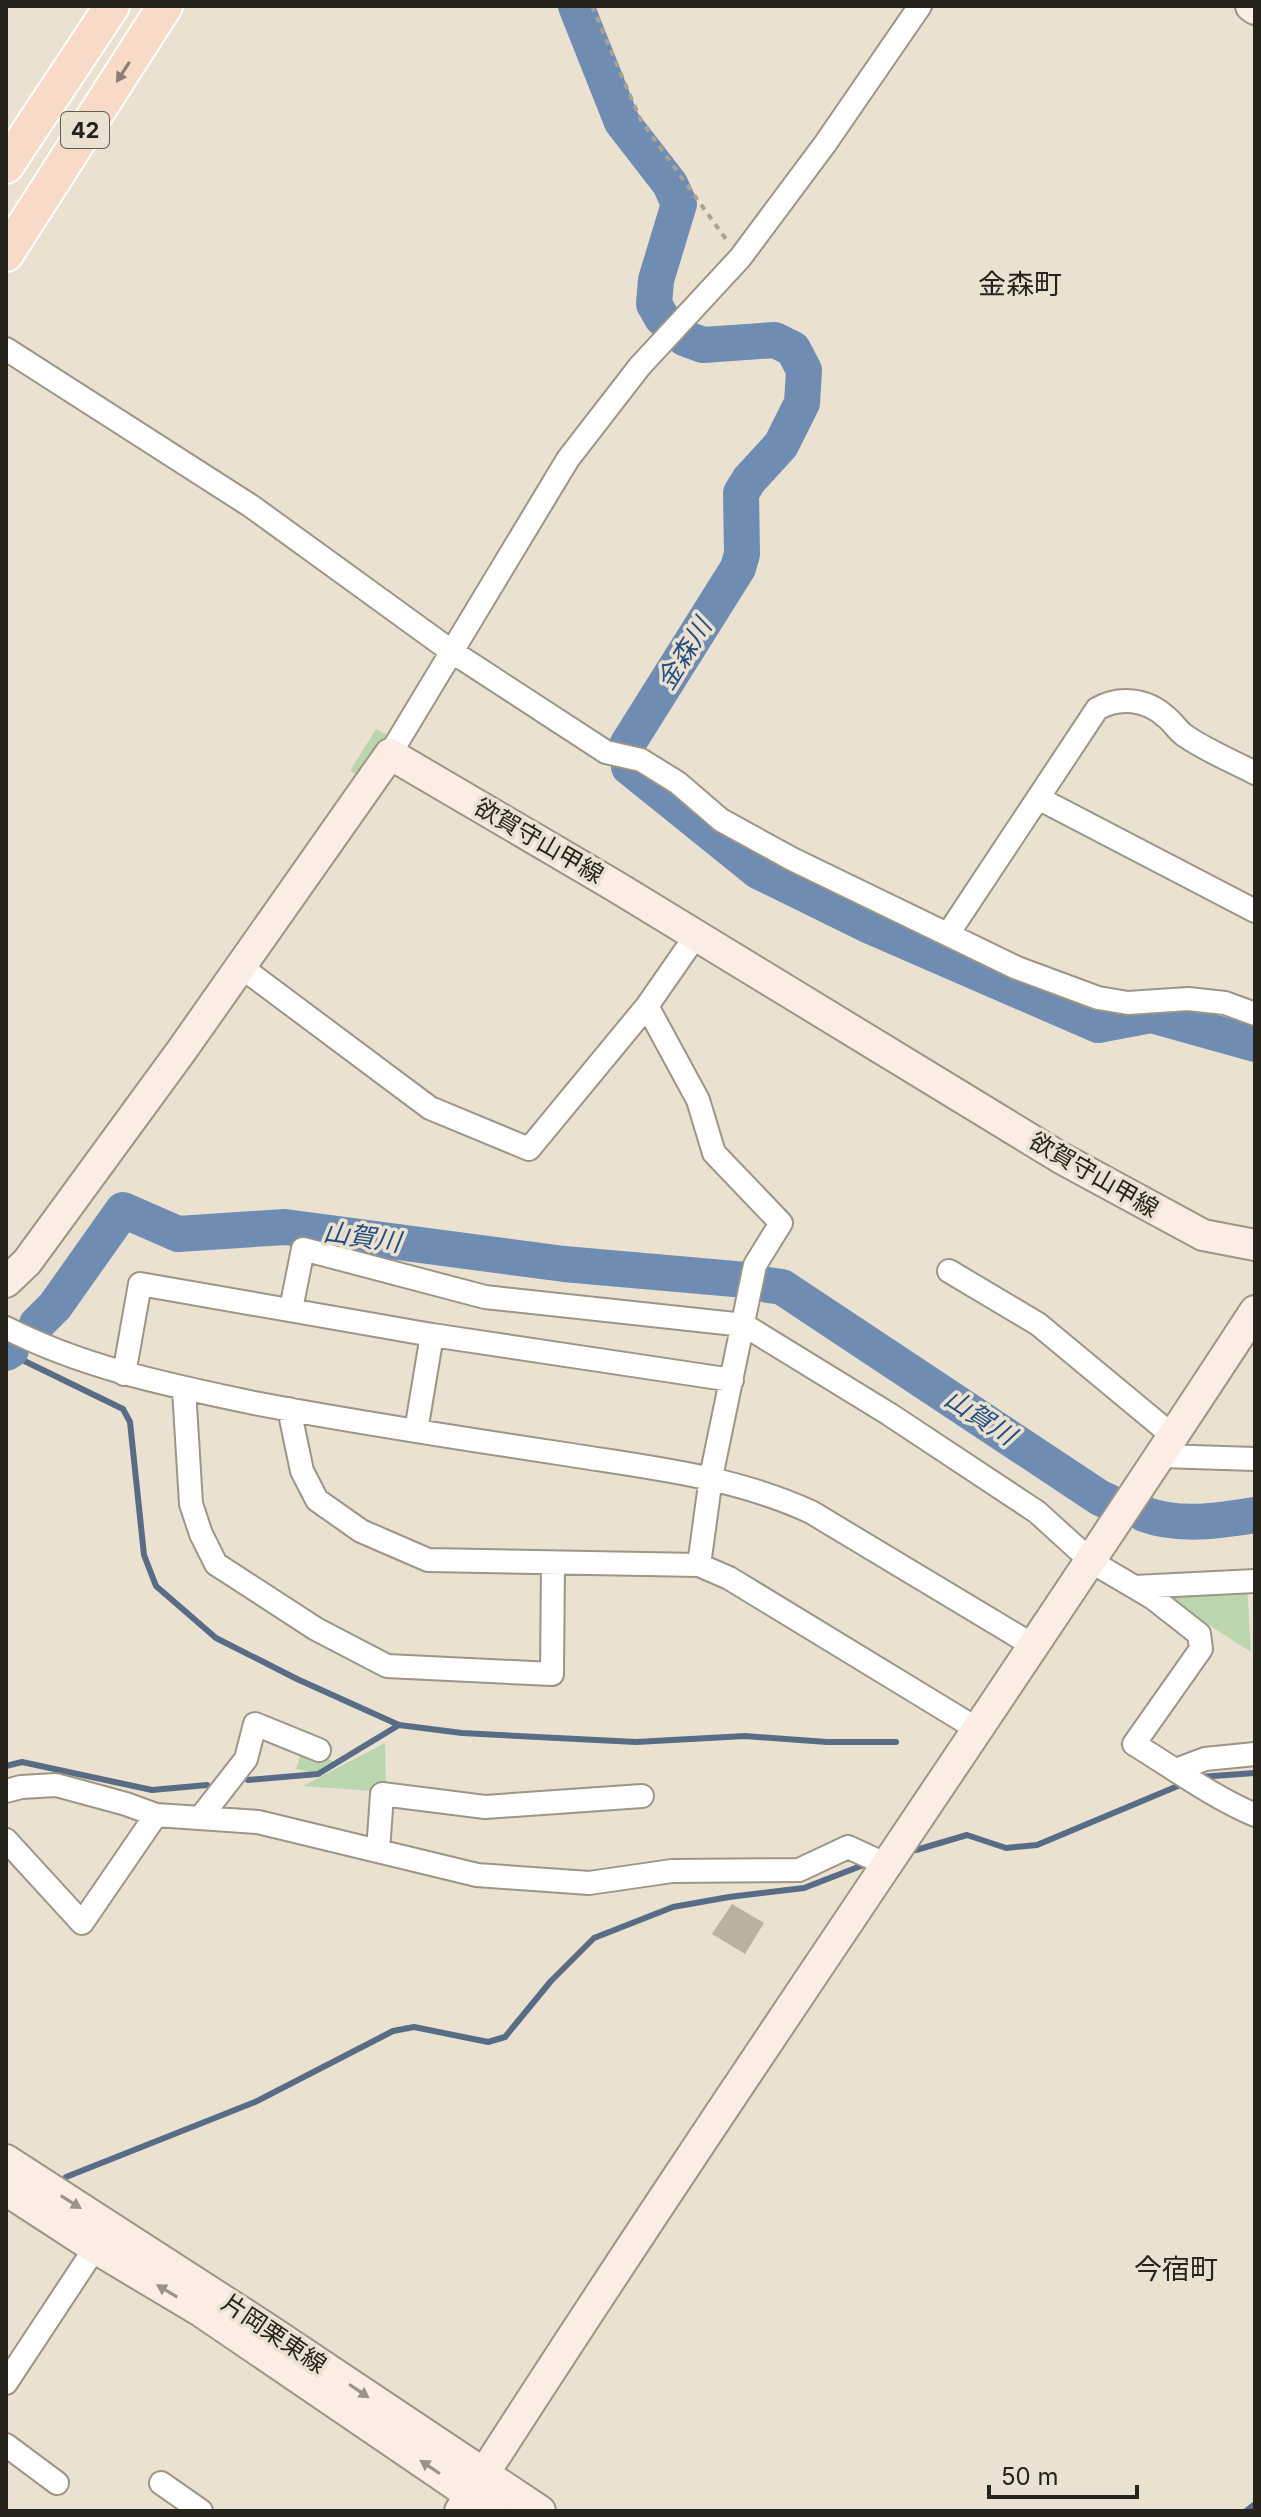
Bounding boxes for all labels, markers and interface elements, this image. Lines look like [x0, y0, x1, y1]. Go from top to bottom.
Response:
one-way arrow [116, 61, 130, 83]
road number: 42 [61, 112, 109, 148]
district label: 金森町 [978, 267, 1062, 301]
water label: 金森川 [650, 610, 719, 695]
street label: 欲賀守山甲線 [470, 792, 609, 889]
street label: 欲賀守山甲線 [1025, 1126, 1164, 1223]
water label: 山賀川 [321, 1216, 406, 1258]
water label: 山賀川 [939, 1382, 1024, 1452]
one-way arrow [61, 2195, 82, 2210]
district label: 今宿町 [1134, 2252, 1218, 2286]
one-way arrow [156, 2285, 178, 2299]
street label: 片岡栗東線 [216, 2288, 332, 2379]
one-way arrow [349, 2383, 370, 2398]
scale bar [989, 2449, 1137, 2499]
one-way arrow [419, 2460, 440, 2475]
text: 50 m [1001, 2462, 1059, 2491]

